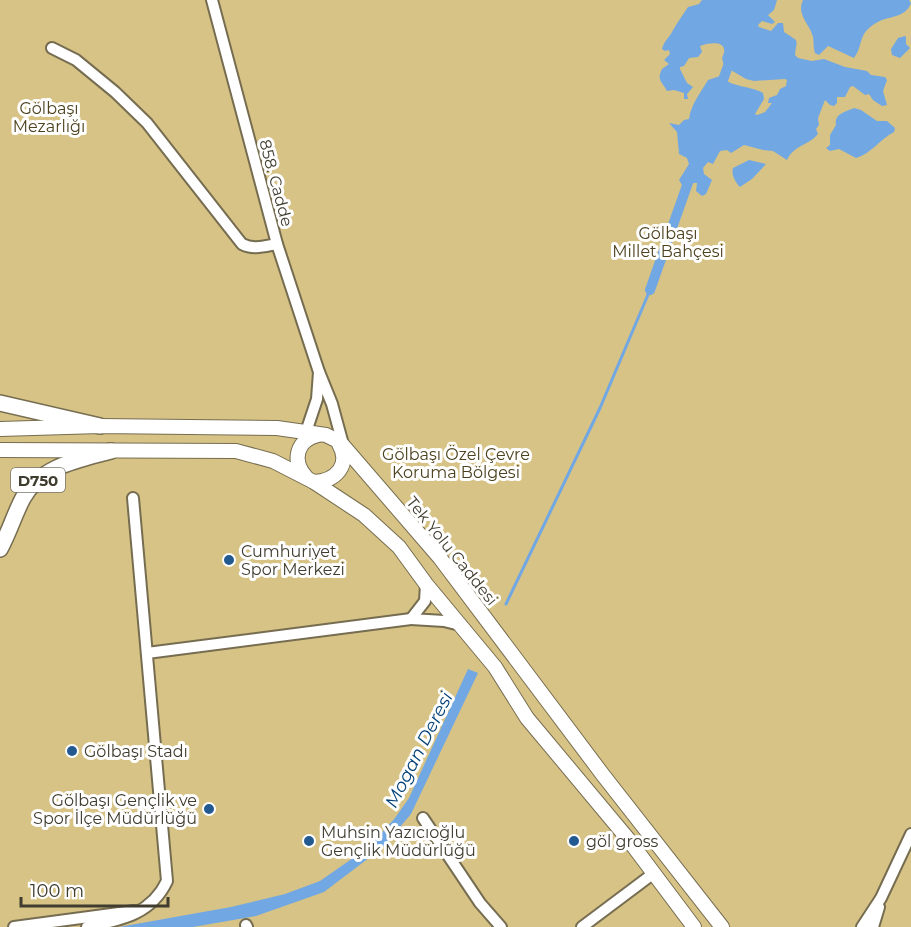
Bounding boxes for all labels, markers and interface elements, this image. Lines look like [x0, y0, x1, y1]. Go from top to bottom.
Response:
park label: Gölbaşı Mezarlığı [13, 99, 85, 136]
street label: 858. Cadde [255, 137, 297, 229]
park label: Gölbaşı Millet Bahçesi [612, 224, 724, 261]
park label: Gölbaşı Özel Çevre Koruma Bölgesi [382, 444, 530, 482]
road number: D750 [11, 468, 65, 492]
street label: Tek Yolu Caddesi [402, 493, 502, 609]
place label: Cumhuriyet Spor Merkezi [241, 542, 345, 579]
marker: Cumhuriyet Spor Merkezi [222, 553, 236, 567]
water label: Mogan Deresi [380, 688, 458, 812]
place label: Gölbaşı Stadı [84, 742, 188, 761]
marker: Gölbaşı Stadı [65, 744, 79, 758]
place label: Gölbaşı Gençlik ve Spor İlçe Müdürlüğü [33, 791, 197, 828]
marker: Gölbaşı Gençlik ve Spor İlçe Müdürlüğü [202, 802, 216, 816]
place label: Muhsin Yazıcıoğlu Gençlik Müdürlüğü [321, 823, 476, 860]
place label: göl gross [586, 832, 659, 851]
marker: Muhsin Yazıcıoğlu Gençlik Müdürlüğü [302, 834, 316, 848]
marker: göl gross [567, 834, 581, 848]
scale bar [21, 870, 168, 908]
text: 100 m [30, 880, 84, 902]

